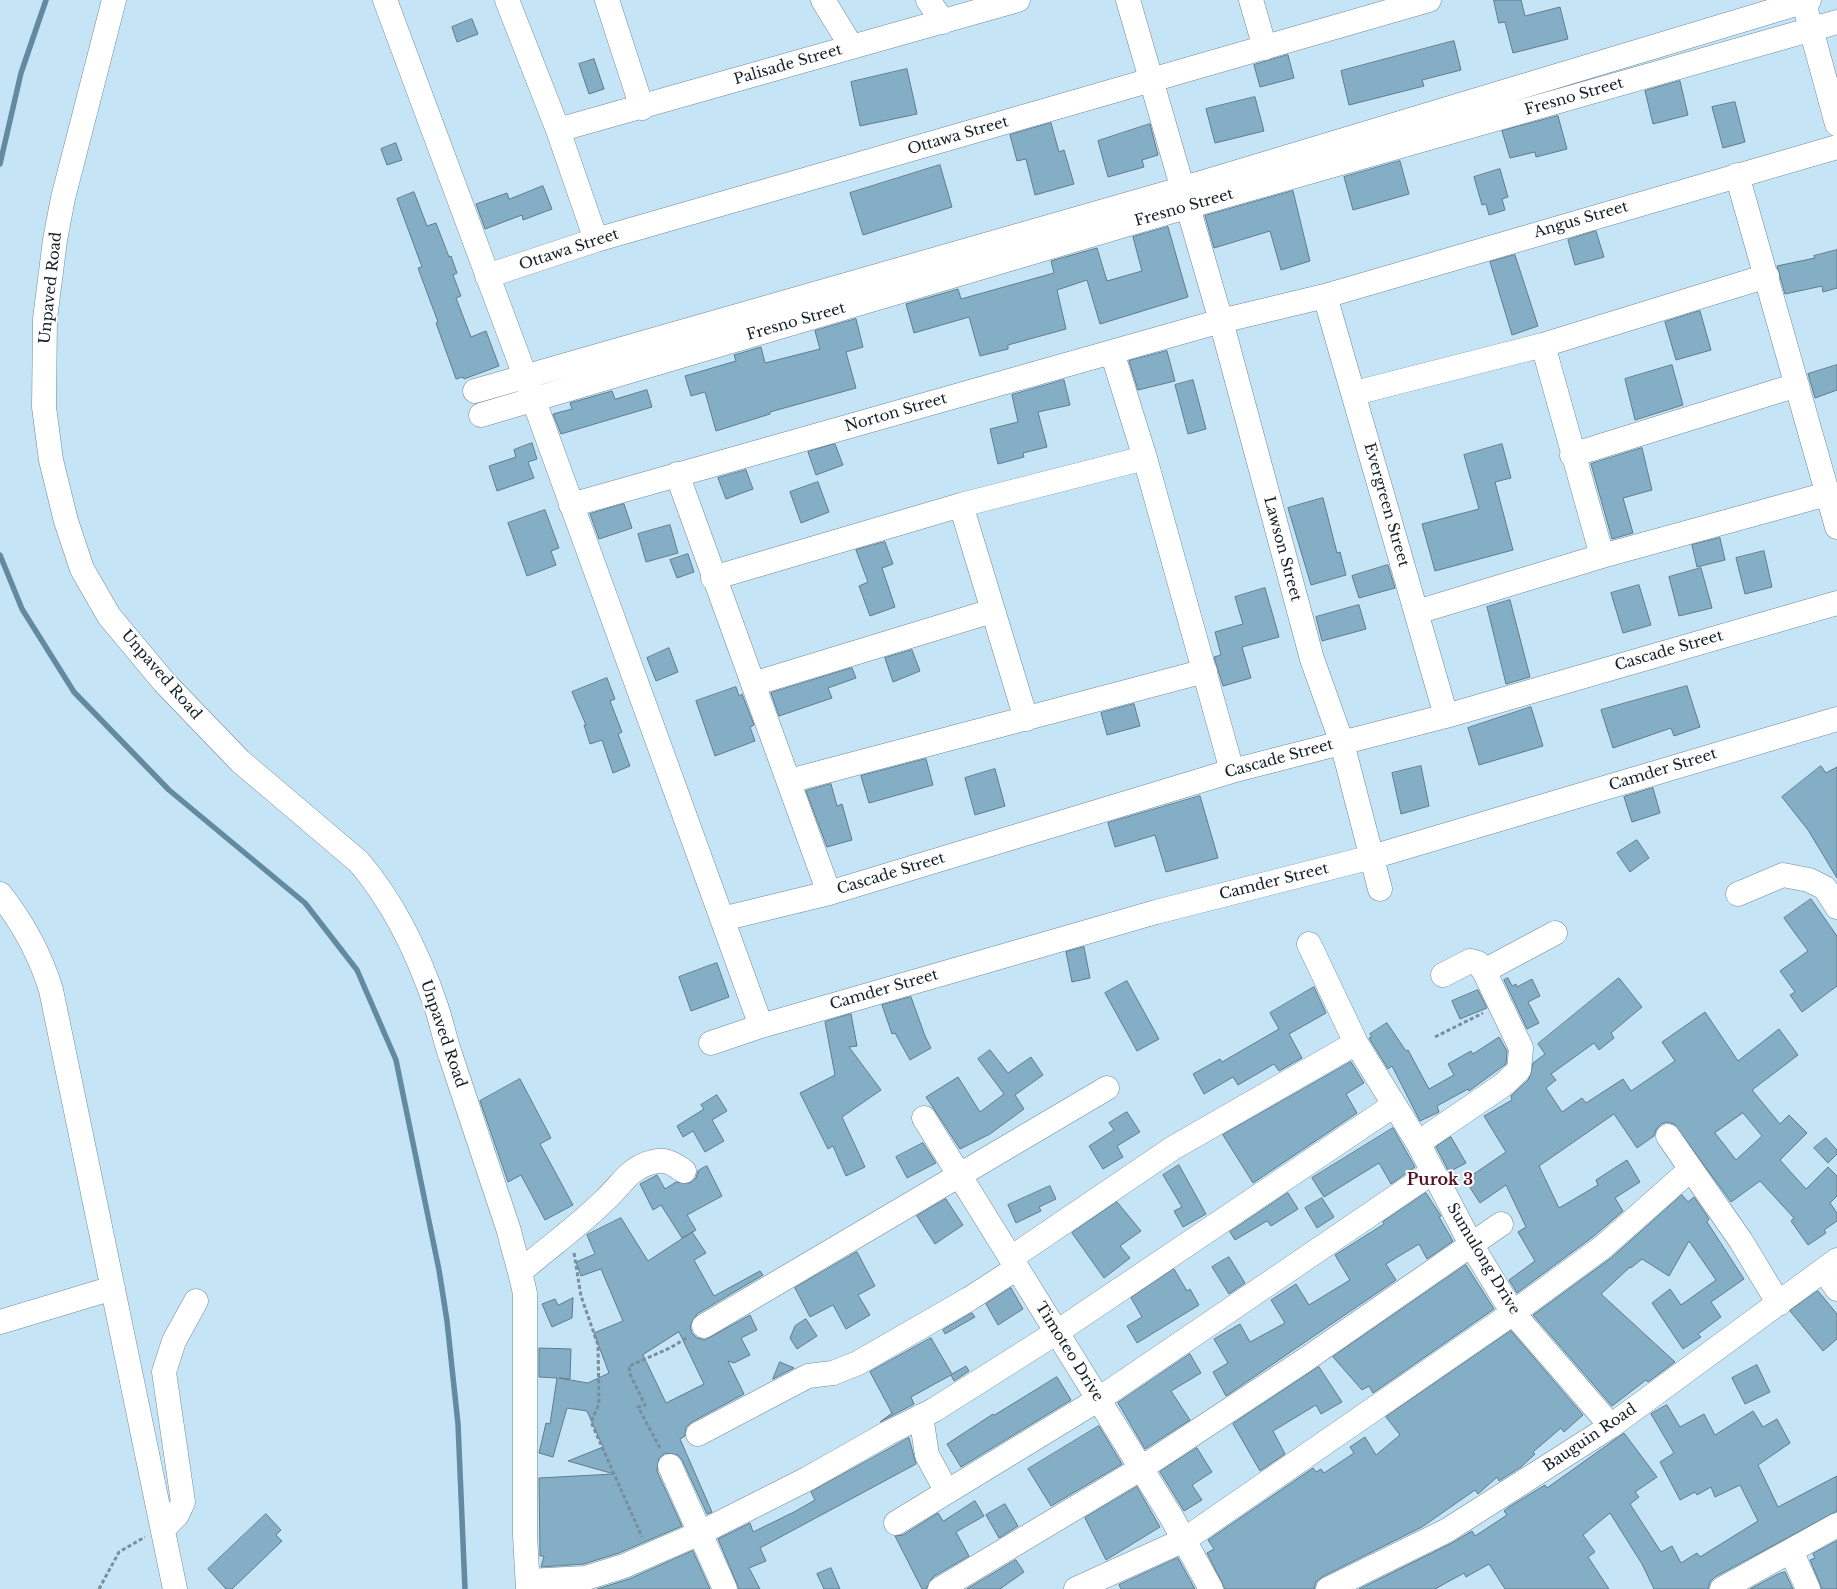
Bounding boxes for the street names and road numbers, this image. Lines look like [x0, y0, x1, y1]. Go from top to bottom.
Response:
street label: Palisade Street [732, 41, 844, 89]
street label: Fresno Street [1523, 74, 1625, 120]
street label: Ottawa Street [906, 113, 1010, 159]
street label: Fresno Street [1133, 185, 1235, 231]
street label: Angus Street [1532, 198, 1630, 242]
street label: Ottawa Street [517, 225, 621, 275]
street label: Unpaved Road [36, 231, 66, 345]
street label: Fresno Street [745, 299, 847, 345]
street label: Norton Street [843, 390, 949, 436]
street label: Evergreen Street [1360, 441, 1412, 569]
street label: Lawson Street [1259, 495, 1305, 603]
street label: Unpaved Road [117, 627, 205, 723]
street label: Cascade Street [1613, 627, 1725, 675]
street label: Cascade Street [1223, 736, 1335, 782]
street label: Camder Street [1607, 745, 1719, 795]
street label: Cascade Street [835, 849, 947, 899]
street label: Camder Street [1218, 860, 1330, 904]
street label: Camder Street [828, 966, 940, 1014]
street label: Unpaved Road [416, 978, 470, 1090]
street label: Sumulong Drive [1443, 1200, 1523, 1318]
street label: Timoteo Drive [1031, 1299, 1107, 1405]
street label: Bauguin Road [1540, 1400, 1640, 1476]

